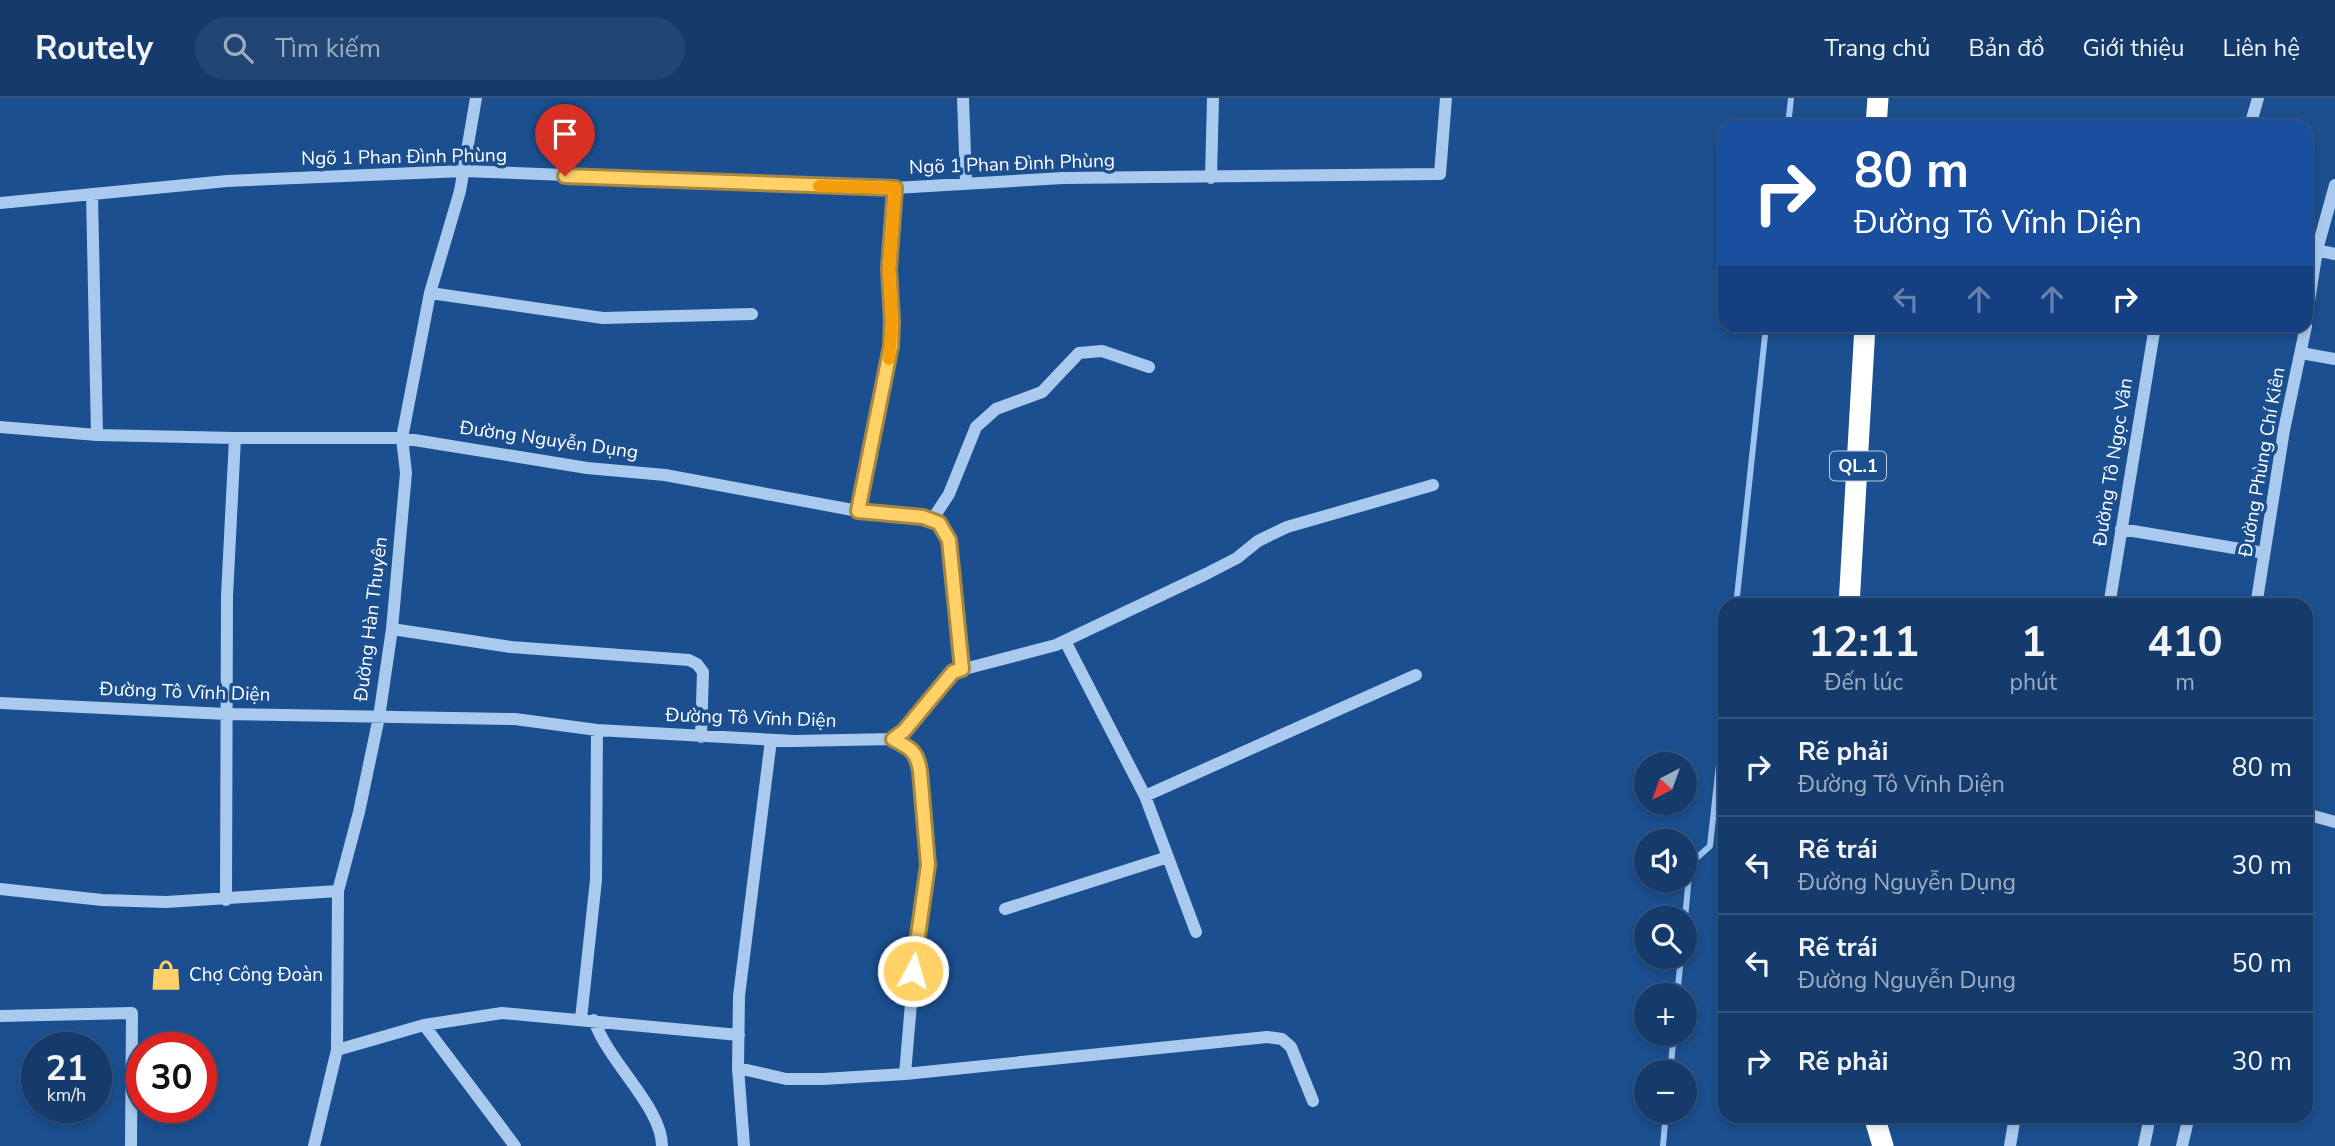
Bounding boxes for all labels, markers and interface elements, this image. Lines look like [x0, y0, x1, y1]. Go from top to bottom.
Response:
search box [195, 17, 685, 80]
text: Routely [35, 26, 153, 71]
icon: search [219, 29, 257, 67]
text: Tìm kiếm [275, 31, 381, 66]
text: Trang chủ [1825, 32, 1930, 64]
text: Bản đồ [1968, 32, 2045, 64]
text: Giới thiệu [2083, 32, 2184, 64]
text: Liên hệ [2222, 32, 2300, 64]
pin [535, 104, 595, 176]
icon: arrive [546, 115, 584, 153]
text: 80 m [1854, 137, 1969, 204]
street label: Ngõ 1 Phan Đình Phùng [301, 142, 507, 172]
street label: Ngõ 1 Phan Đình Phùng [909, 147, 1115, 181]
icon: right [1739, 147, 1830, 238]
text: Đường Tô Vĩnh Diện [1854, 201, 2142, 244]
icon: left [1887, 280, 1925, 318]
icon: ahead [1960, 280, 1998, 318]
icon: ahead [2033, 280, 2071, 318]
icon: right [2106, 280, 2144, 318]
street label: Đường Phùng Chí Kiên [2232, 365, 2292, 560]
street label: Đường Tô Ngọc Vân [2087, 376, 2139, 549]
street label: Đường Nguyễn Dụng [457, 414, 640, 465]
road number: QL.1 [1830, 452, 1886, 480]
street label: Đường Hàn Thuyên [348, 535, 394, 704]
text: 12:11 [1808, 614, 1919, 671]
text: 1 [2021, 614, 2046, 671]
text: 410 [2147, 614, 2223, 671]
text: Đến lúc [1824, 667, 1903, 698]
text: phút [2010, 667, 2057, 698]
text: m [2175, 667, 2195, 698]
street label: Đường Tô Vĩnh Diện [98, 676, 271, 708]
street label: Đường Tô Vĩnh Diện [664, 702, 837, 734]
text: Rẽ phải [1798, 734, 1888, 769]
icon: right [1739, 748, 1777, 786]
text: 80 m [2232, 750, 2292, 785]
north arrow [1634, 752, 1698, 816]
map controls [1634, 752, 1697, 1123]
text: Đường Tô Vĩnh Diện [1798, 769, 2005, 800]
button: sound [1634, 829, 1697, 892]
text: Rẽ trái [1798, 832, 1878, 867]
icon: left [1739, 846, 1777, 884]
text: 30 m [2232, 848, 2292, 883]
text: Đường Nguyễn Dụng [1798, 867, 2016, 898]
button: search [1634, 906, 1697, 969]
text: Rẽ trái [1798, 930, 1878, 965]
position arrow [876, 934, 950, 1008]
icon: left [1739, 944, 1777, 982]
text: 50 m [2232, 946, 2292, 981]
shop icon: Chợ Công Đoàn [149, 958, 183, 992]
place label: Chợ Công Đoàn [189, 962, 323, 988]
text: Đường Nguyễn Dụng [1798, 965, 2016, 996]
button: + [1634, 983, 1697, 1046]
speed limit sign: 30 [126, 1032, 217, 1123]
icon: right [1739, 1042, 1777, 1080]
text: Rẽ phải [1798, 1044, 1888, 1079]
text: 30 m [2232, 1044, 2292, 1079]
text: 21 [45, 1045, 88, 1092]
button: − [1634, 1060, 1697, 1123]
text: km/h [47, 1083, 86, 1107]

